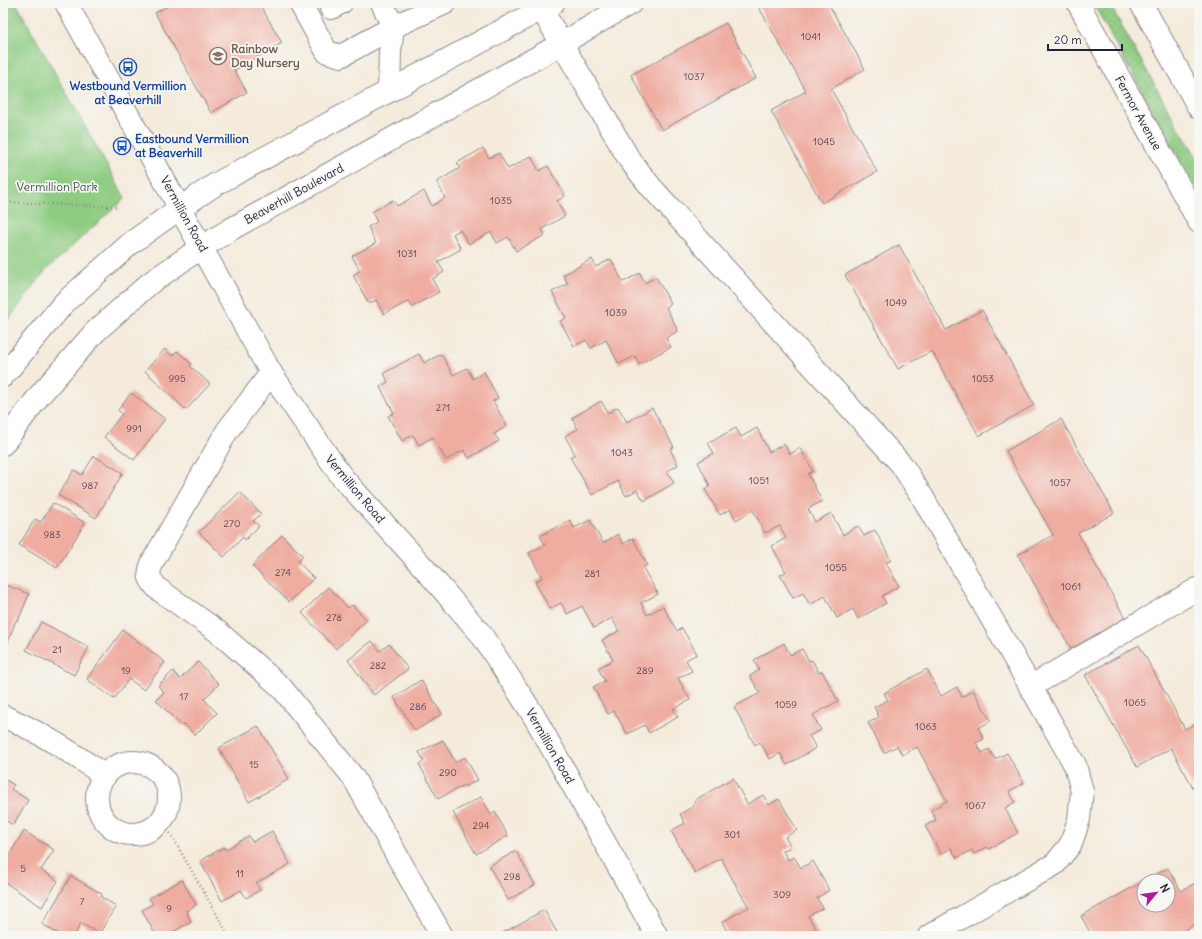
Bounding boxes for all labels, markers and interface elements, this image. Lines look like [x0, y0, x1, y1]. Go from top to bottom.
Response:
scale bar [1048, 26, 1122, 52]
house number: 1041 [801, 30, 821, 43]
text: 20 m [1054, 32, 1082, 47]
place label: Rainbow Day Nursery [231, 41, 300, 71]
school or university icon: Rainbow Day Nursery [208, 46, 228, 66]
bus stop icon: Westbound Vermillion at Beaverhill [118, 57, 138, 77]
house number: 1037 [683, 70, 705, 83]
street label: Fermor Avenue [1112, 73, 1165, 153]
place label: Westbound Vermillion at Beaverhill [69, 78, 187, 107]
place label: Eastbound Vermillion at Beaverhill [135, 131, 249, 160]
house number: 1045 [813, 135, 835, 148]
bus stop icon: Eastbound Vermillion at Beaverhill [112, 136, 132, 156]
street label: Beaverhill Boulevard [241, 160, 346, 227]
street label: Vermillion Road [157, 173, 211, 254]
park label: Vermillion Park [16, 179, 98, 194]
house number: 1035 [490, 194, 512, 207]
house number: 1031 [397, 247, 417, 260]
house number: 1049 [885, 296, 907, 309]
house number: 1039 [605, 306, 627, 319]
house number: 995 [168, 372, 186, 385]
house number: 1053 [972, 372, 994, 385]
house number: 271 [436, 401, 450, 414]
house number: 991 [126, 422, 142, 435]
house number: 1043 [611, 446, 633, 459]
street label: Vermillion Road [323, 452, 388, 526]
house number: 1051 [749, 474, 769, 487]
house number: 1057 [1049, 476, 1071, 489]
house number: 987 [82, 479, 98, 492]
house number: 270 [224, 517, 240, 530]
house number: 983 [43, 528, 61, 541]
house number: 1055 [825, 561, 847, 574]
house number: 274 [275, 566, 291, 579]
house number: 281 [584, 567, 600, 580]
house number: 1061 [1061, 580, 1081, 593]
house number: 278 [326, 611, 342, 624]
house number: 21 [52, 643, 62, 656]
house number: 282 [370, 659, 387, 672]
house number: 19 [121, 664, 131, 677]
house number: 289 [637, 664, 654, 677]
house number: 17 [180, 690, 189, 703]
house number: 1065 [1124, 696, 1146, 709]
house number: 1059 [775, 698, 797, 711]
house number: 286 [409, 700, 427, 713]
street label: Vermillion Road [523, 705, 578, 786]
house number: 1063 [915, 720, 937, 733]
house number: 15 [249, 758, 259, 771]
house number: 290 [439, 766, 457, 779]
house number: 1067 [964, 799, 986, 812]
house number: 294 [472, 819, 490, 832]
house number: 301 [724, 828, 740, 841]
house number: 5 [20, 862, 26, 875]
house number: 11 [236, 867, 244, 880]
house number: 298 [504, 870, 521, 883]
north arrow [1136, 873, 1176, 913]
text: N [1157, 881, 1173, 895]
house number: 309 [773, 888, 791, 901]
house number: 7 [80, 895, 85, 908]
house number: 9 [166, 902, 172, 915]

